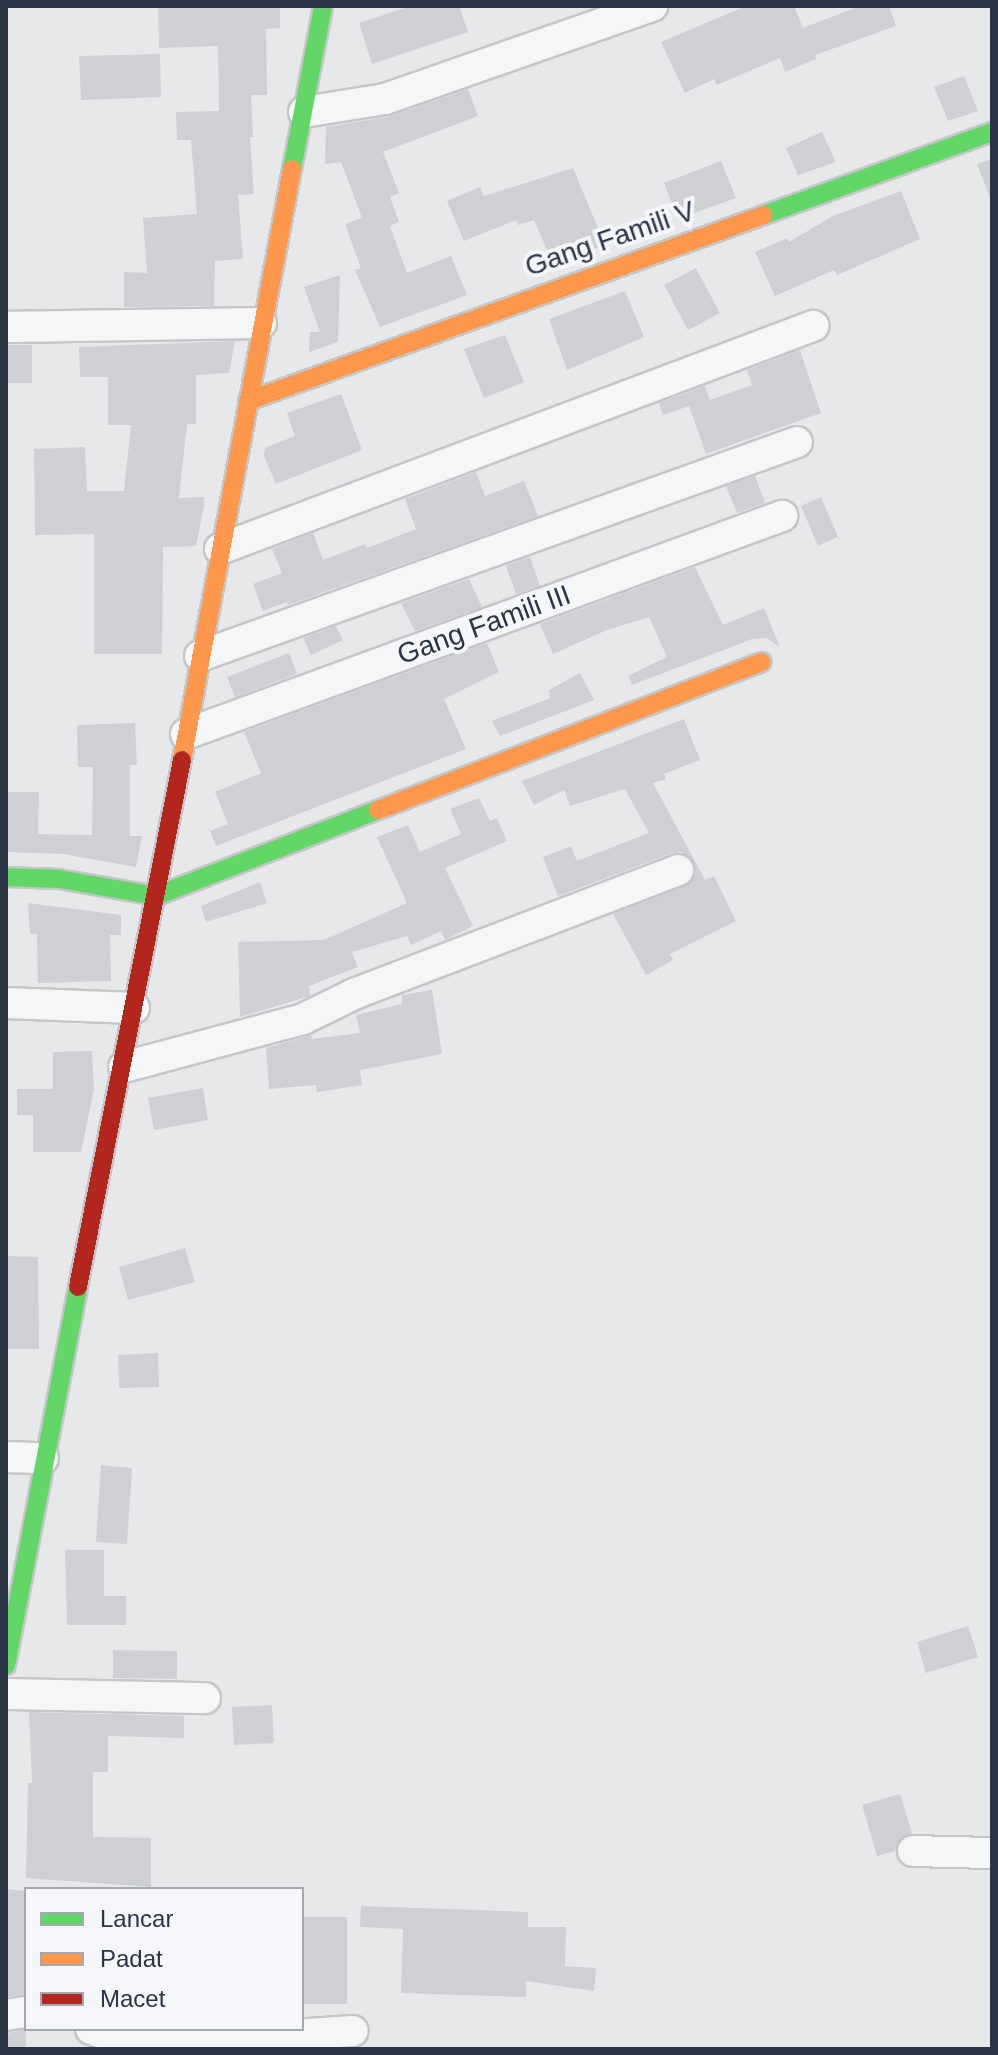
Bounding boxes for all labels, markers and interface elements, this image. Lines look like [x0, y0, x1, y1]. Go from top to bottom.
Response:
street label: Gang Famili V [521, 194, 699, 284]
street label: Gang Famili III [393, 578, 575, 672]
legend [24, 1887, 304, 2031]
text: Lancar [100, 1905, 173, 1932]
text: Padat [100, 1945, 163, 1972]
text: Macet [100, 1985, 165, 2012]

